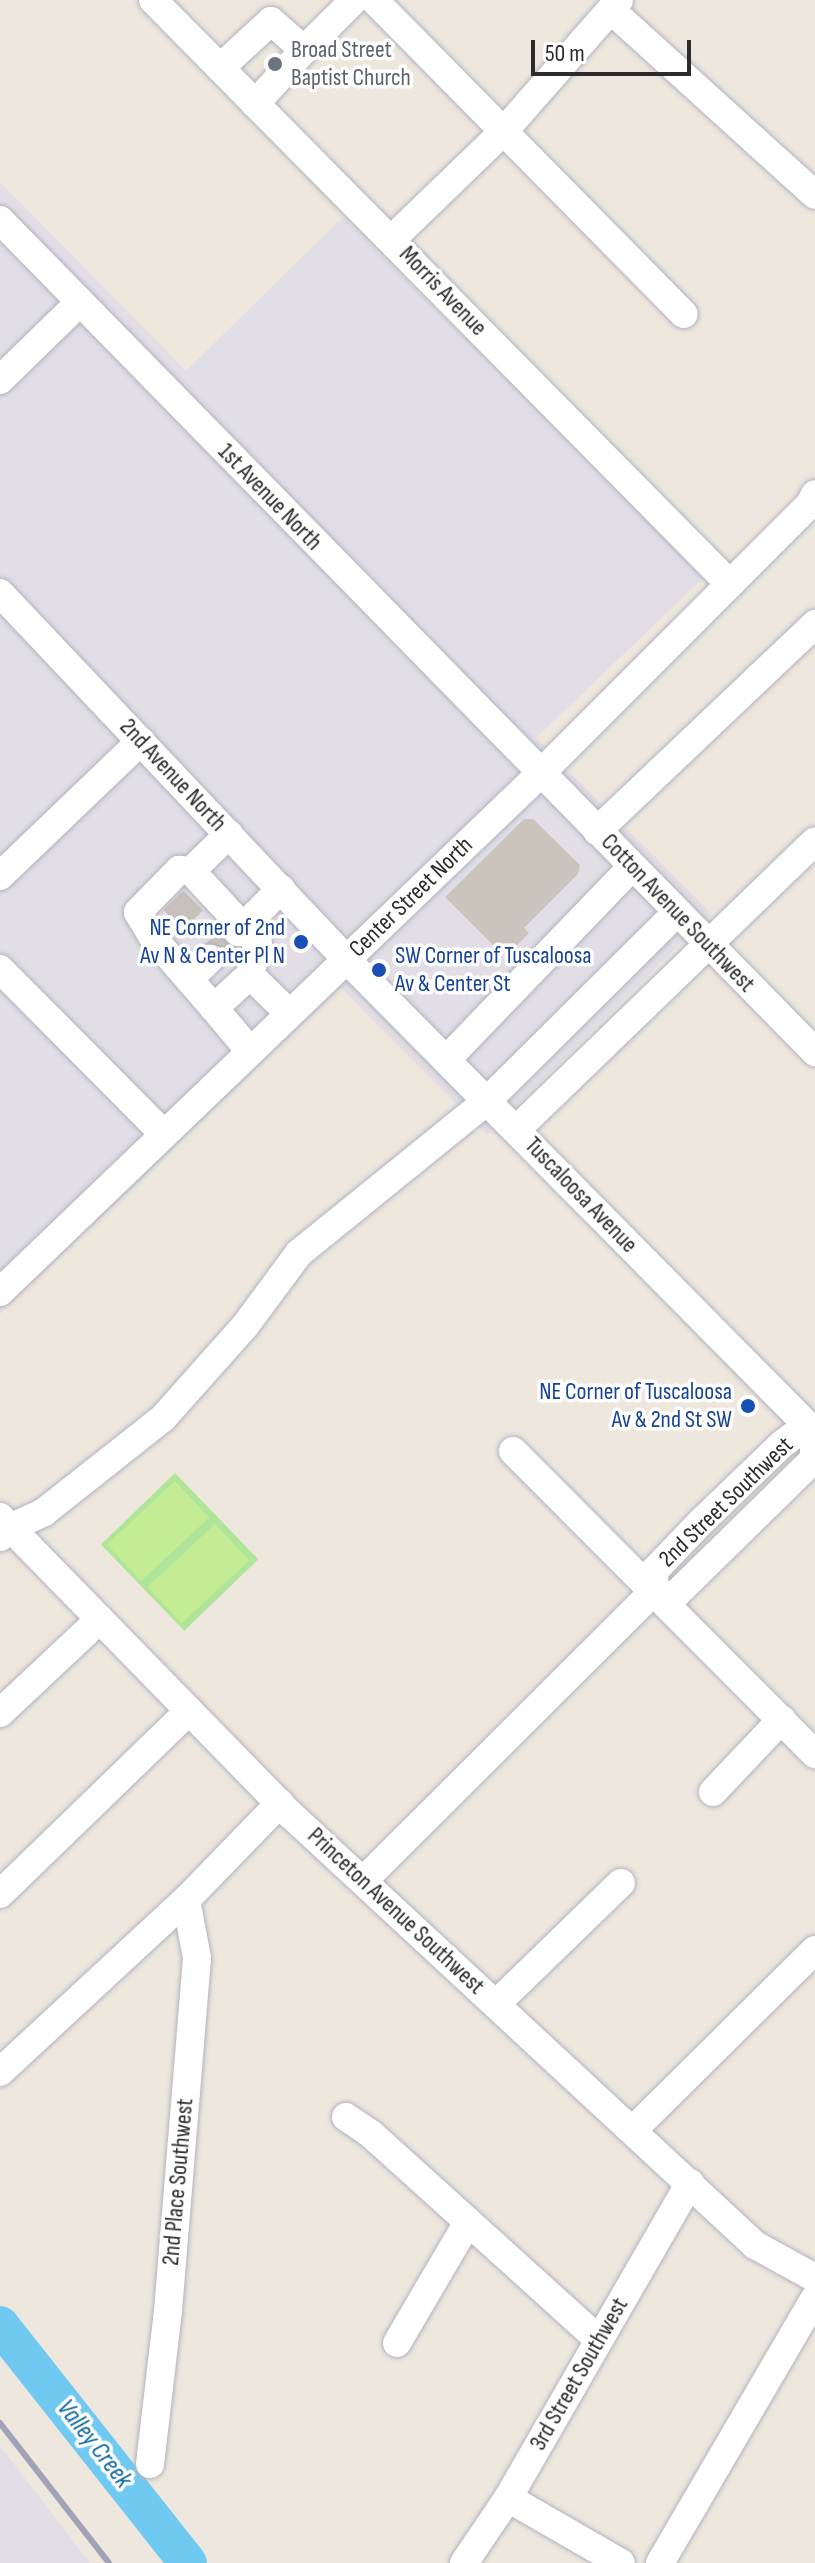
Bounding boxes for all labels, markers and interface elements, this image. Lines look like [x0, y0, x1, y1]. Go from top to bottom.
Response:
scale bar [535, 24, 695, 74]
place label: Broad Street Baptist Church [291, 36, 411, 92]
text: 50 m [545, 39, 585, 68]
marker: Broad Street Baptist Church [266, 55, 284, 73]
street label: Morris Avenue [393, 240, 493, 342]
street label: 1st Avenue North [212, 438, 328, 556]
street label: 2nd Avenue North [114, 713, 232, 837]
street label: Cotton Avenue Southwest [595, 828, 761, 998]
street label: Center Street North [343, 831, 479, 963]
place label: NE Corner of 2nd Av N & Center Pl N [140, 914, 285, 970]
marker: NE Corner of 2nd Av N & Center Pl N [292, 933, 310, 951]
place label: SW Corner of Tuscaloosa Av & Center St [395, 942, 592, 998]
marker: SW Corner of Tuscaloosa Av & Center St [370, 961, 388, 979]
street label: Tuscaloosa Avenue [519, 1131, 643, 1259]
place label: NE Corner of Tuscaloosa Av & 2nd St SW [539, 1378, 732, 1434]
marker: NE Corner of Tuscaloosa Av & 2nd St SW [739, 1397, 757, 1415]
street label: 2nd Street Southwest [653, 1431, 799, 1573]
street label: Princeton Avenue Southwest [302, 1822, 490, 2000]
street label: 2nd Place Southwest [156, 2097, 200, 2267]
street label: 3rd Street Southwest [524, 2292, 634, 2456]
water label: Valley Creek [50, 2394, 138, 2494]

